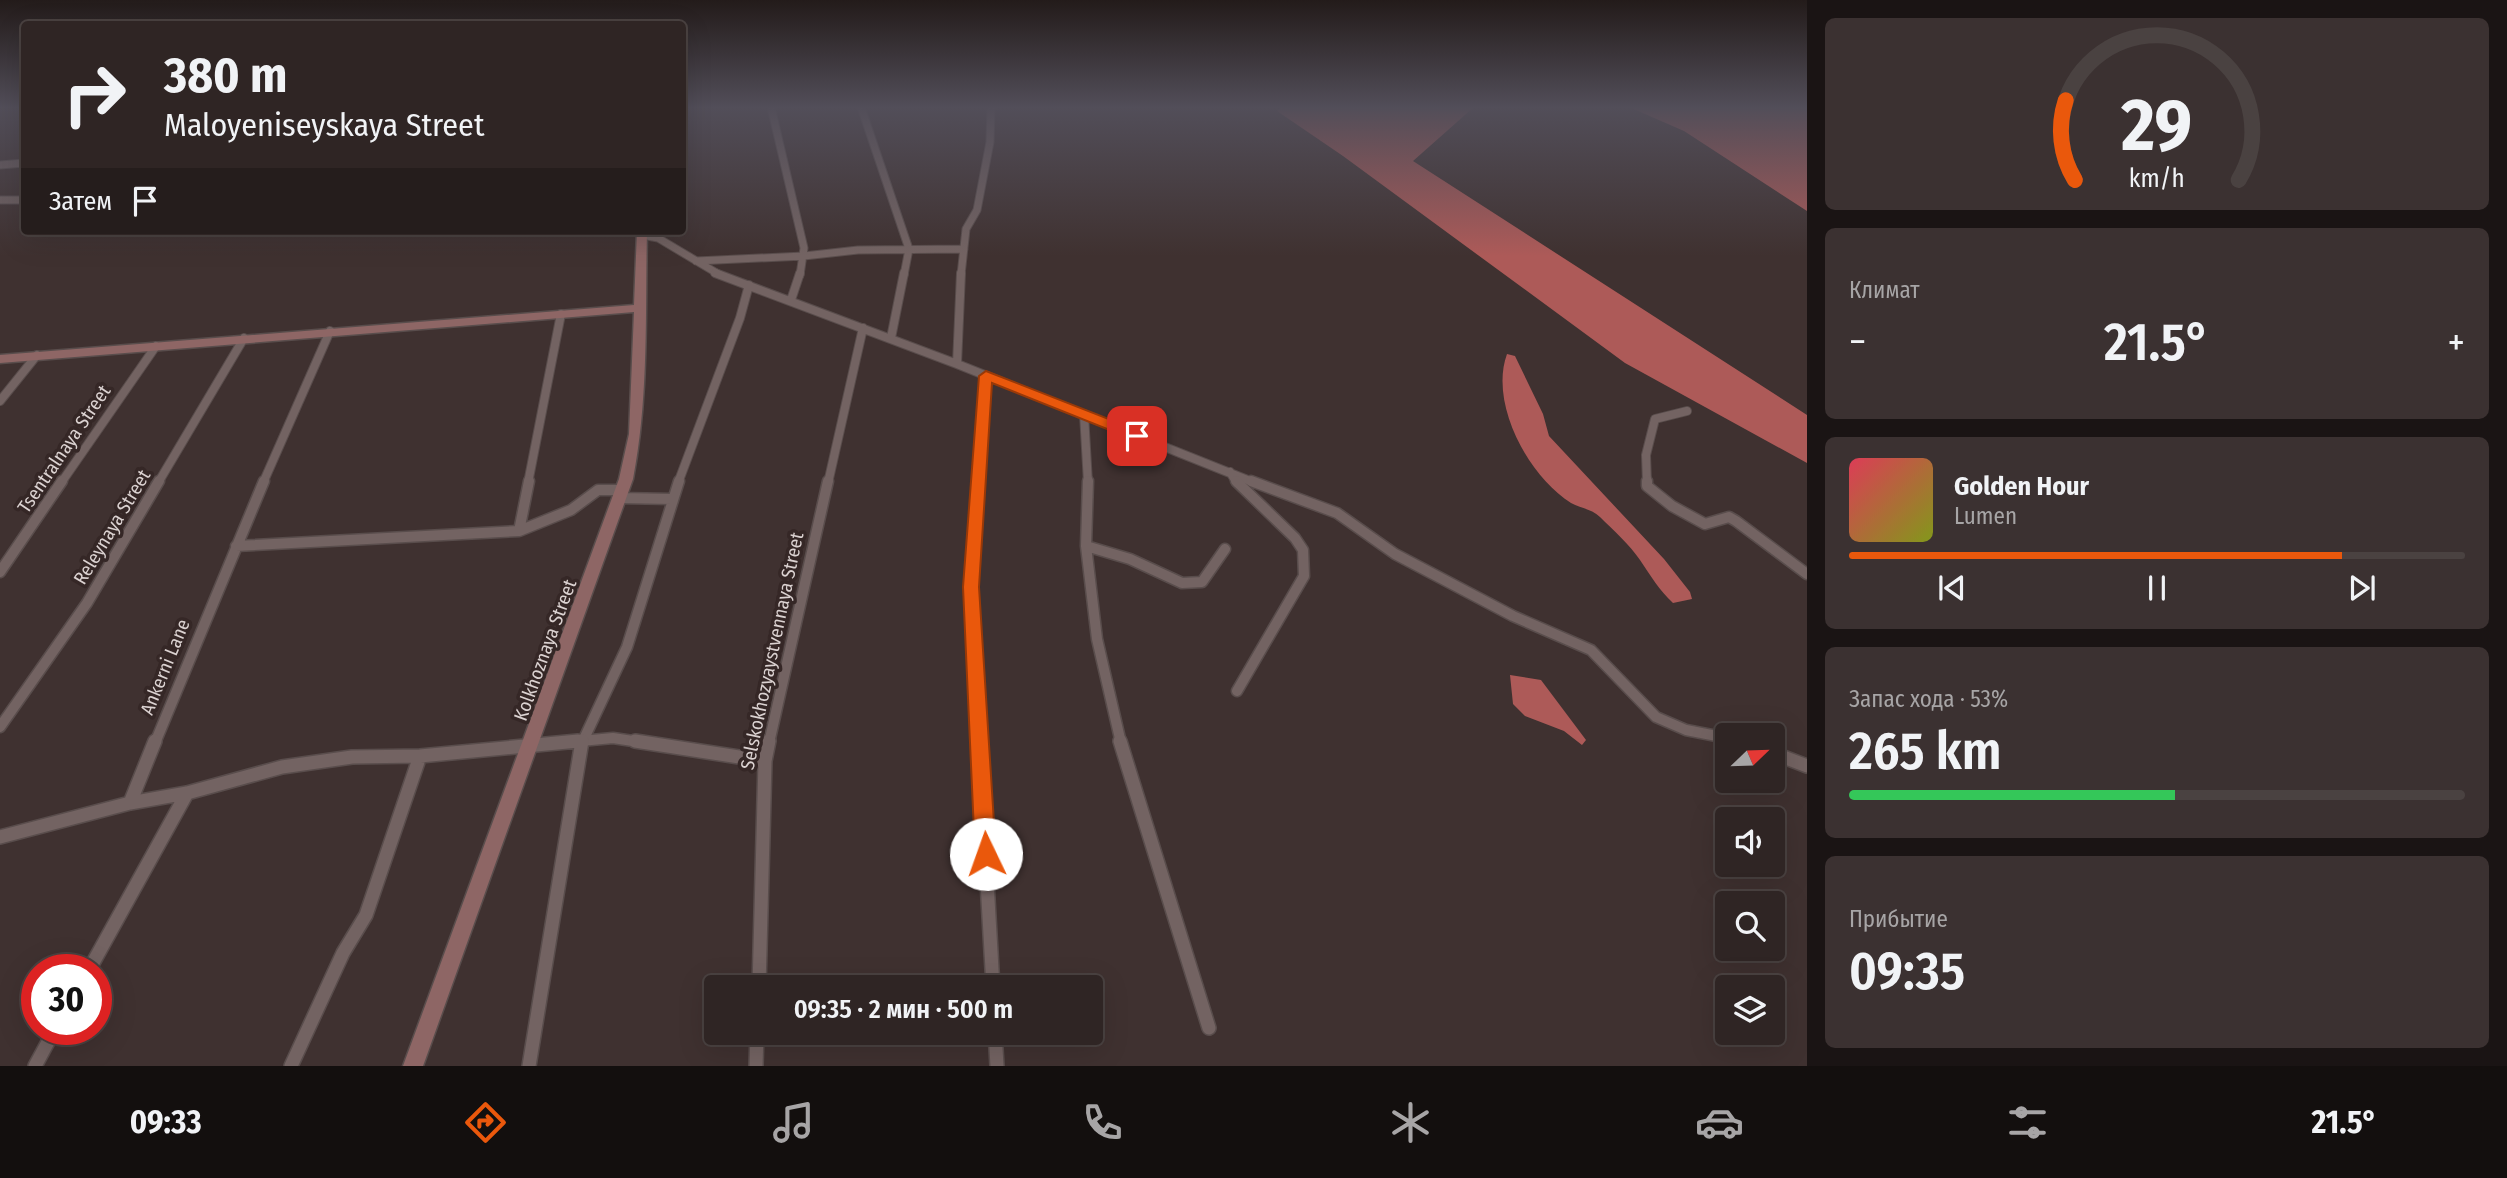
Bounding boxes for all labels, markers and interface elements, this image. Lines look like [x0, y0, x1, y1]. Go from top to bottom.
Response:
text: 380 m [164, 46, 287, 105]
icon: right [49, 49, 140, 140]
text: 29 [2121, 82, 2192, 169]
text: Maloyeniseyskaya Street [164, 106, 484, 144]
text: km/h [2129, 164, 2185, 194]
icon: arrive [126, 182, 164, 220]
text: Затем [49, 186, 112, 217]
text: Климат [1849, 276, 1920, 304]
text: 21.5° [2104, 311, 2210, 374]
text: − [1849, 319, 1866, 365]
text: + [2448, 319, 2465, 365]
street label: Tsentralnaya Street [13, 380, 116, 517]
pin [1107, 406, 1167, 466]
icon: arrive [1118, 417, 1156, 455]
street label: Releynaya Street [69, 465, 156, 589]
text: Golden Hour [1954, 471, 2089, 502]
text: Lumen [1954, 502, 2017, 530]
street label: Selskokhozyaystvennaya Street [736, 529, 809, 772]
icon: previous [1933, 569, 1971, 607]
icon: pause [2138, 569, 2176, 607]
icon: next [2343, 569, 2381, 607]
street label: Kolkhoznaya Street [509, 575, 582, 724]
street label: Ankerni Lane [135, 616, 195, 718]
text: Запас хода · 53% [1849, 685, 2008, 713]
text: 265 km [1849, 720, 2001, 783]
north arrow [1715, 723, 1785, 793]
map controls [1715, 723, 1785, 1045]
button: sound [1715, 807, 1785, 877]
position arrow [949, 817, 1023, 891]
button: search [1715, 891, 1785, 961]
text: Прибытие [1849, 905, 1948, 933]
text: 09:35 [1849, 940, 1965, 1003]
speed limit sign: 30 [21, 954, 112, 1045]
button: layers [1715, 975, 1785, 1045]
text: 09:35 · 2 мин · 500 m [794, 994, 1013, 1025]
icon: directions [461, 1098, 510, 1147]
icon: music [769, 1098, 818, 1147]
icon: phone [1078, 1098, 1127, 1147]
icon: climate [1386, 1098, 1435, 1147]
icon: car [1695, 1098, 1744, 1147]
icon: filters [2003, 1098, 2052, 1147]
text: 09:33 [130, 1103, 202, 1141]
text: 21.5° [2311, 1103, 2377, 1141]

